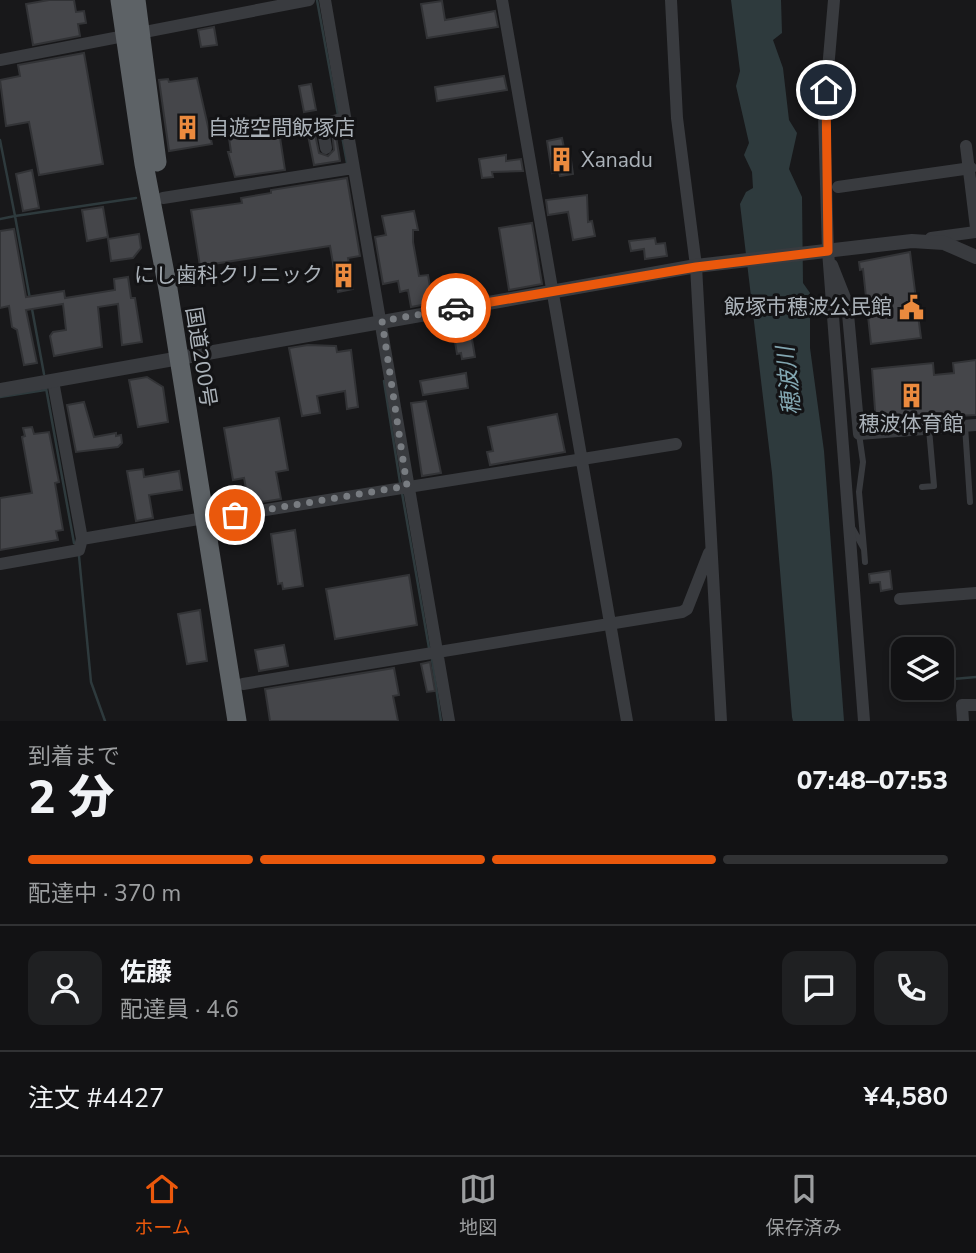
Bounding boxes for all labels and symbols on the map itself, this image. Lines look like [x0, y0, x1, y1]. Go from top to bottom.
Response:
pin [796, 60, 856, 120]
building icon: 自遊空間飯塚店 [174, 114, 202, 142]
place label: 自遊空間飯塚店 [208, 114, 355, 142]
building icon: Xanadu [547, 146, 575, 174]
place label: Xanadu [581, 146, 653, 174]
place label: にし歯科クリニック [134, 261, 323, 289]
building icon: にし歯科クリニック [329, 261, 357, 289]
courier [421, 273, 491, 343]
place label: 飯塚市穂波公民館 [724, 293, 892, 321]
public building icon: 飯塚市穂波公民館 [898, 293, 926, 321]
street label: 国道200号 [179, 305, 223, 409]
water label: 穂波川 [770, 342, 808, 417]
building icon: 穂波体育館 [897, 381, 925, 409]
place label: 穂波体育館 [859, 410, 964, 438]
pin [205, 485, 265, 545]

